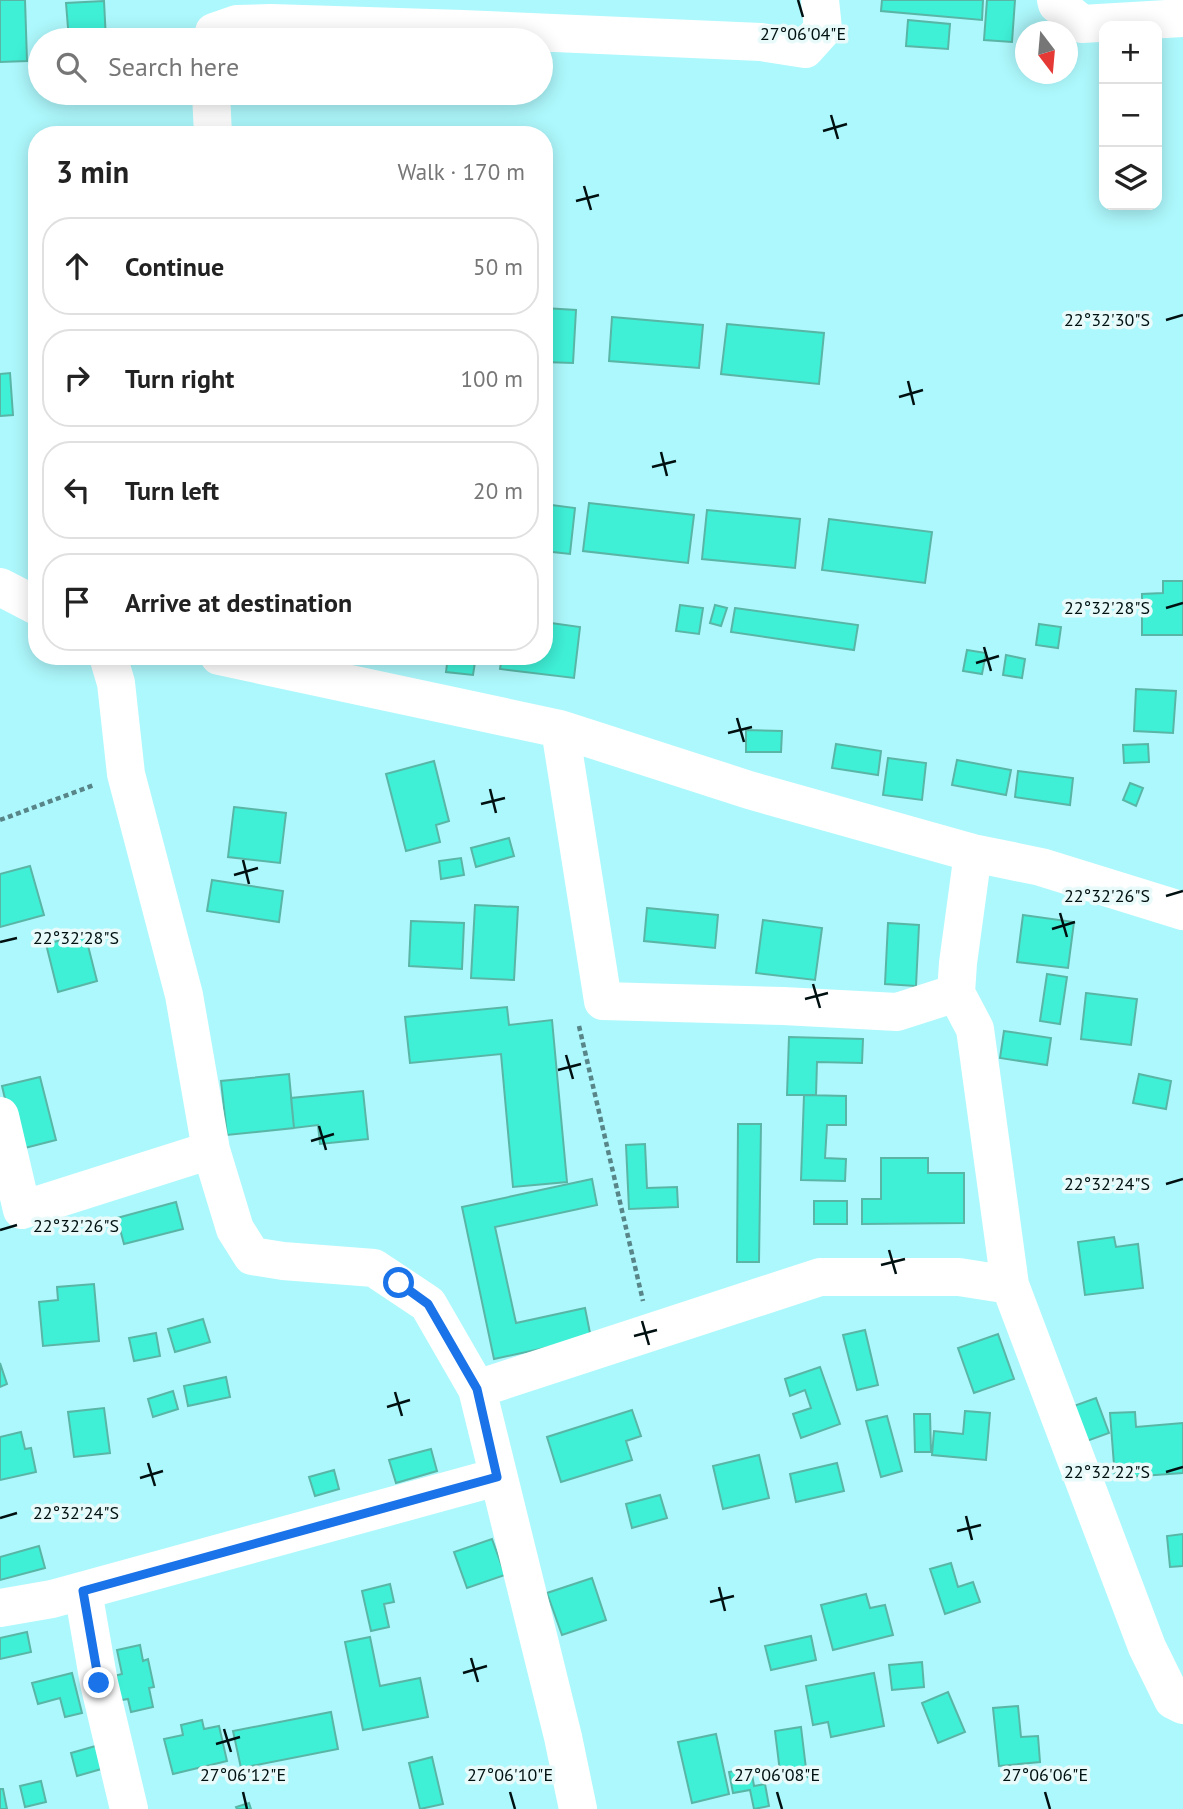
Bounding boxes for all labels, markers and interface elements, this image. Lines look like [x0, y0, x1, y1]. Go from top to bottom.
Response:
north arrow [1015, 21, 1078, 84]
map controls [1099, 21, 1162, 210]
button: + [1099, 21, 1162, 84]
text: 27°06'04"E [760, 22, 846, 45]
search box [28, 28, 553, 105]
icon: search [52, 48, 90, 86]
text: Search here [108, 50, 239, 83]
button: − [1099, 84, 1162, 147]
button: layers [1099, 147, 1162, 210]
text: 3 min [56, 152, 129, 191]
text: Walk · 170 m [398, 157, 525, 186]
icon: ahead [58, 247, 96, 285]
text: Continue [125, 250, 224, 283]
text: 50 m [473, 252, 523, 281]
text: 22°32'30"S [1064, 308, 1150, 331]
icon: right [58, 359, 96, 397]
text: Turn right [125, 362, 234, 395]
text: 100 m [461, 364, 523, 393]
icon: left [58, 471, 96, 509]
text: Turn left [125, 474, 219, 507]
text: 20 m [473, 476, 523, 505]
icon: arrive [58, 583, 96, 621]
text: Arrive at destination [125, 586, 352, 619]
text: 22°32'28"S [1064, 596, 1150, 619]
text: 22°32'26"S [1064, 884, 1150, 907]
text: 22°32'28"S [33, 926, 119, 949]
text: 22°32'24"S [1064, 1172, 1150, 1195]
text: 22°32'26"S [33, 1214, 119, 1237]
route start [383, 1267, 414, 1298]
text: 22°32'22"S [1064, 1460, 1150, 1483]
text: 22°32'24"S [33, 1501, 119, 1524]
route end [83, 1667, 114, 1698]
text: 27°06'12"E [200, 1763, 286, 1786]
text: 27°06'10"E [467, 1763, 553, 1786]
text: 27°06'08"E [734, 1763, 820, 1786]
text: 27°06'06"E [1002, 1763, 1088, 1786]

